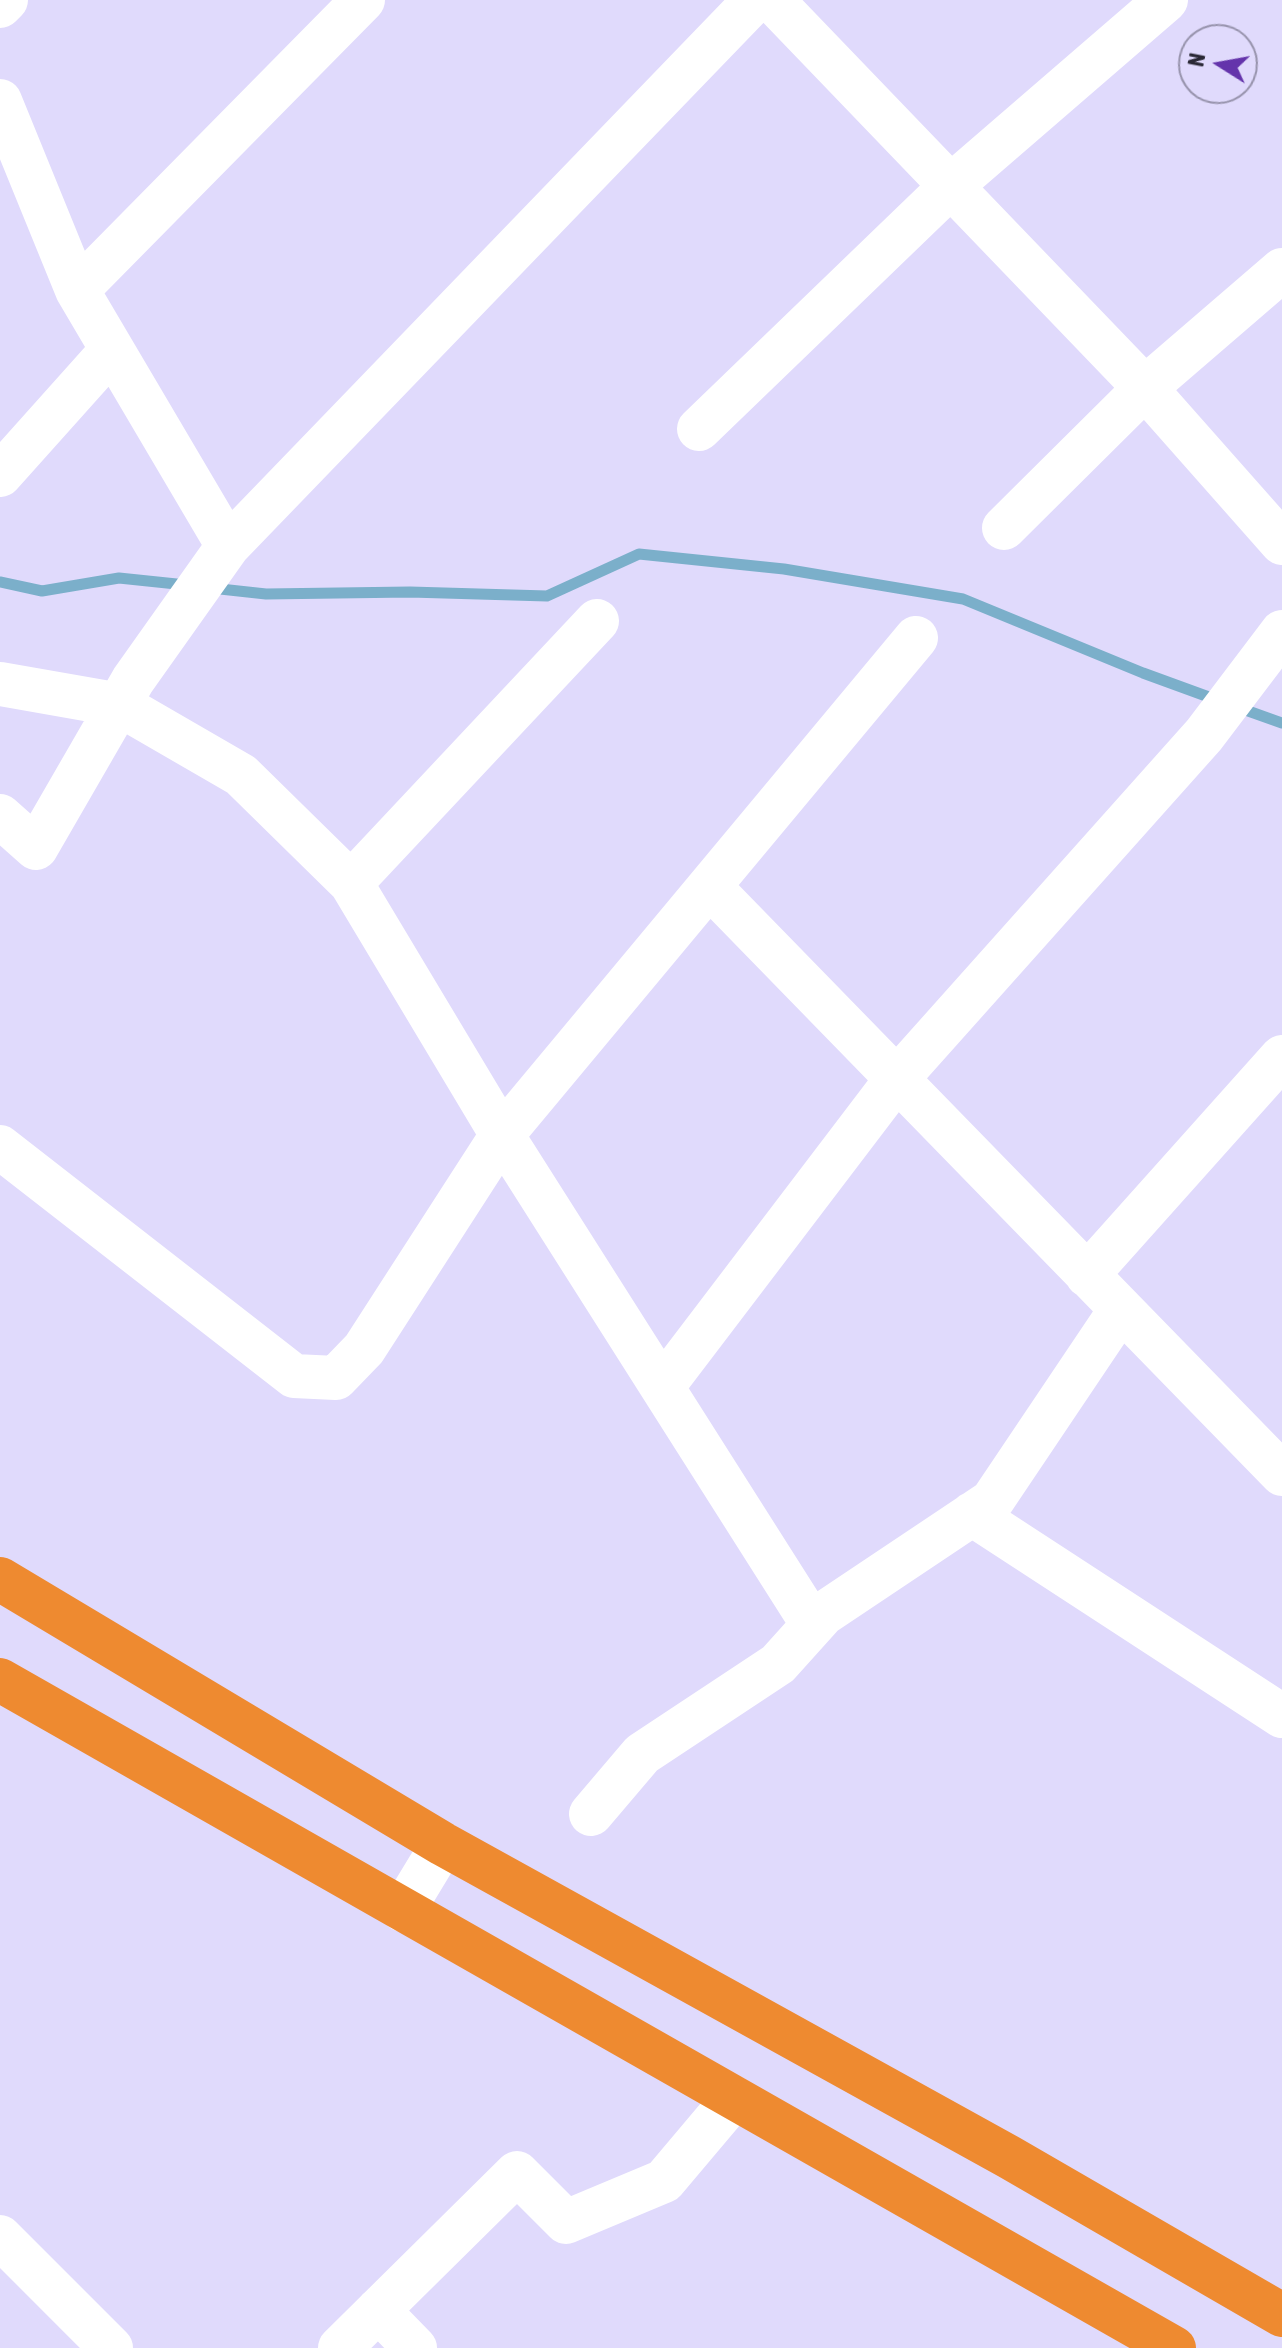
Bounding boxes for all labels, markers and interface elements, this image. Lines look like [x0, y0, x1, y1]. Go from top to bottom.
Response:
north arrow [1178, 24, 1258, 104]
text: N [1182, 51, 1210, 69]

